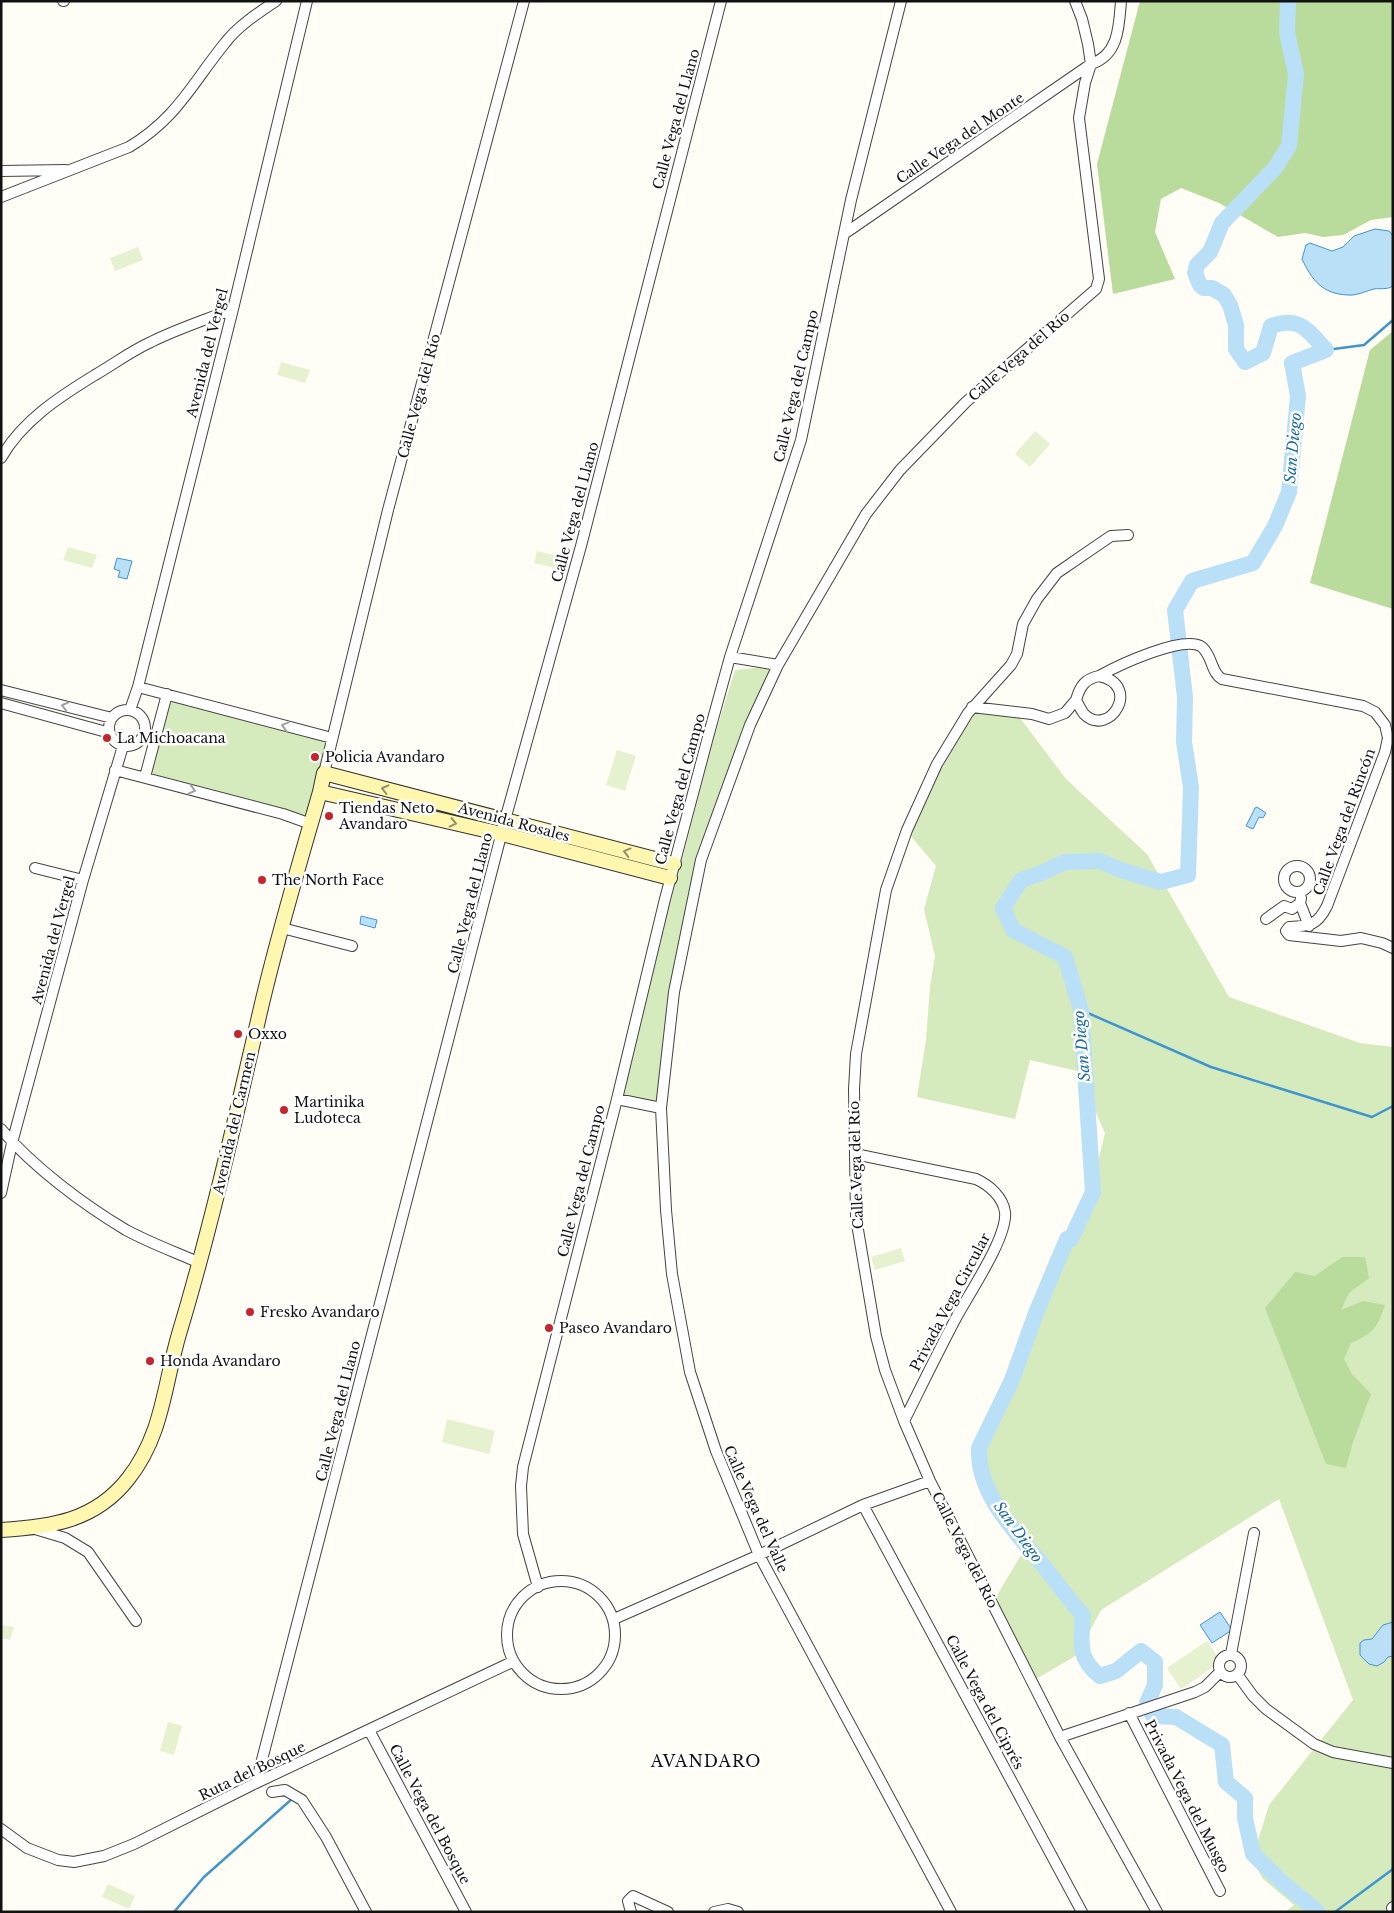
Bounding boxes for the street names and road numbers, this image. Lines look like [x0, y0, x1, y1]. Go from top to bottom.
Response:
street label: Calle Vega del Llano [649, 47, 703, 191]
street label: Calle Vega del Monte [893, 88, 1027, 188]
street label: Avenida del Vergel [182, 286, 232, 420]
street label: Calle Vega del Río [965, 307, 1073, 405]
street label: Calle Vega del Campo [770, 308, 822, 464]
street label: Calle Vega del Río [394, 332, 444, 460]
street label: Calle Vega del Llano [548, 440, 602, 584]
street label: Calle Vega del Campo [651, 711, 709, 867]
street label: Calle Vega del Rincón [1309, 746, 1379, 898]
street label: Avenida Rosales [455, 798, 572, 846]
street label: Calle Vega del Llano [444, 831, 496, 975]
street label: Avenida del Vergel [27, 873, 79, 1007]
street label: Avenida del Carmen [209, 1049, 259, 1197]
street label: Calle Vega del Río [845, 1101, 867, 1229]
street label: Calle Vega del Campo [553, 1103, 609, 1259]
street label: Privada Vega Circular [906, 1230, 994, 1374]
street label: Calle Vega del Llano [312, 1339, 364, 1483]
street label: Calle Vega del Valle [720, 1443, 792, 1575]
street label: Calle Vega del Río [928, 1489, 1002, 1611]
street label: Calle Vega del Ciprés [942, 1632, 1028, 1772]
street label: Privada Vega del Musgo [1140, 1716, 1234, 1876]
street label: Ruta del Bosque [196, 1737, 308, 1805]
street label: Calle Vega del Bosque [385, 1741, 475, 1887]

